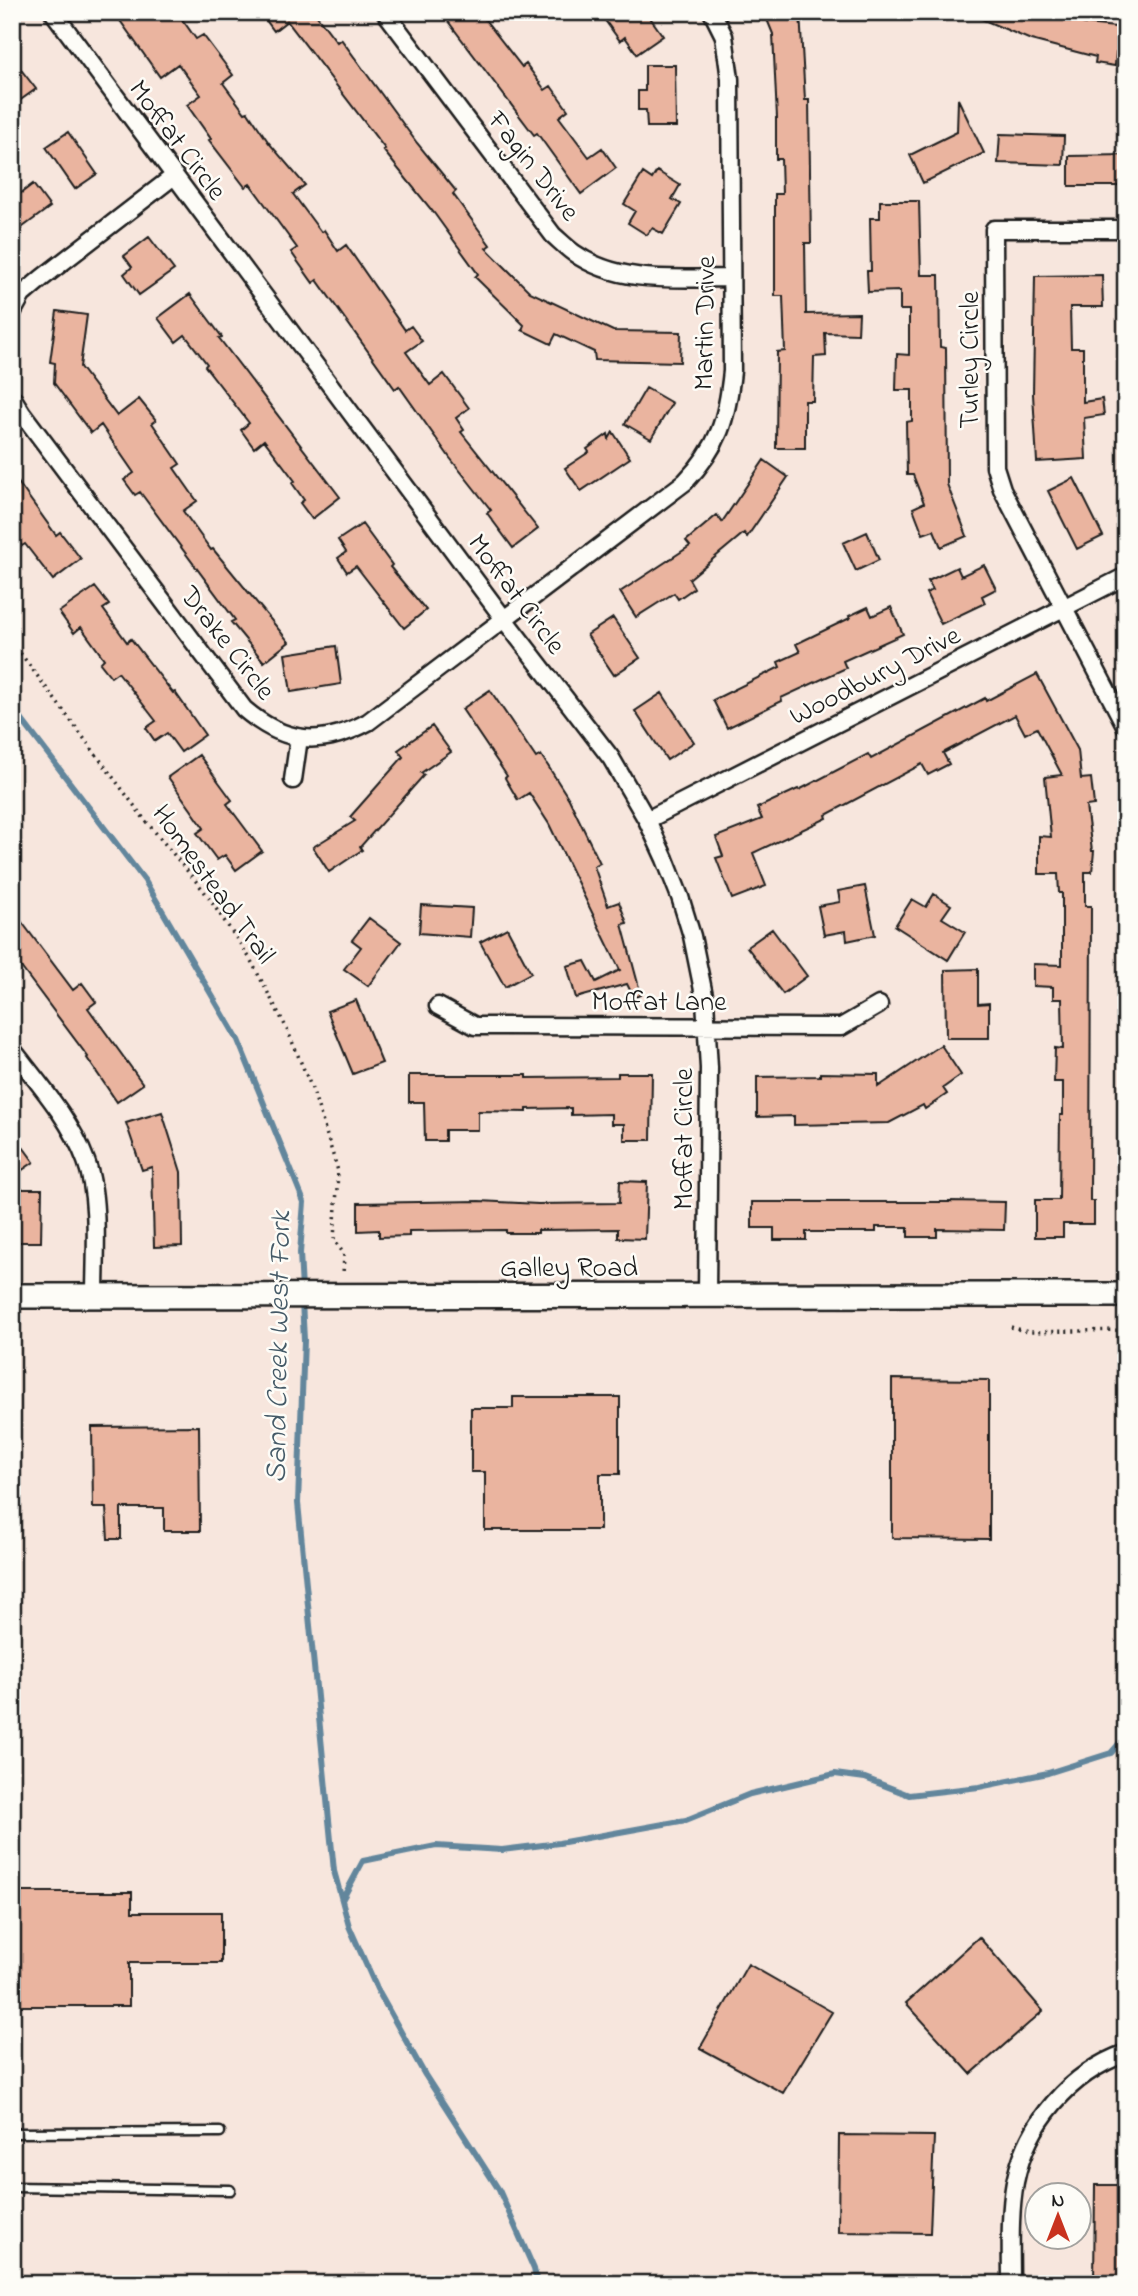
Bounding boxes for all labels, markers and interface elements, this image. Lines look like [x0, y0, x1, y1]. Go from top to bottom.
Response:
street label: Moffat Circle [117, 72, 236, 210]
street label: Fagin Drive [475, 102, 589, 231]
street label: Martin Drive [685, 255, 728, 391]
street label: Turley Circle [951, 291, 992, 429]
street label: Moffat Circle [456, 526, 575, 664]
street label: Drake Circle [168, 578, 284, 710]
street label: Woodbury Drive [783, 616, 969, 738]
street label: Homestead Trail [140, 797, 284, 973]
street label: Moffat Lane [591, 983, 727, 1024]
street label: Moffat Circle [665, 1068, 706, 1210]
water label: Sand Creek West Fork [256, 1209, 304, 1484]
street label: Galley Road [500, 1249, 638, 1290]
north arrow [1023, 2180, 1092, 2250]
text: N [1052, 2188, 1065, 2215]

